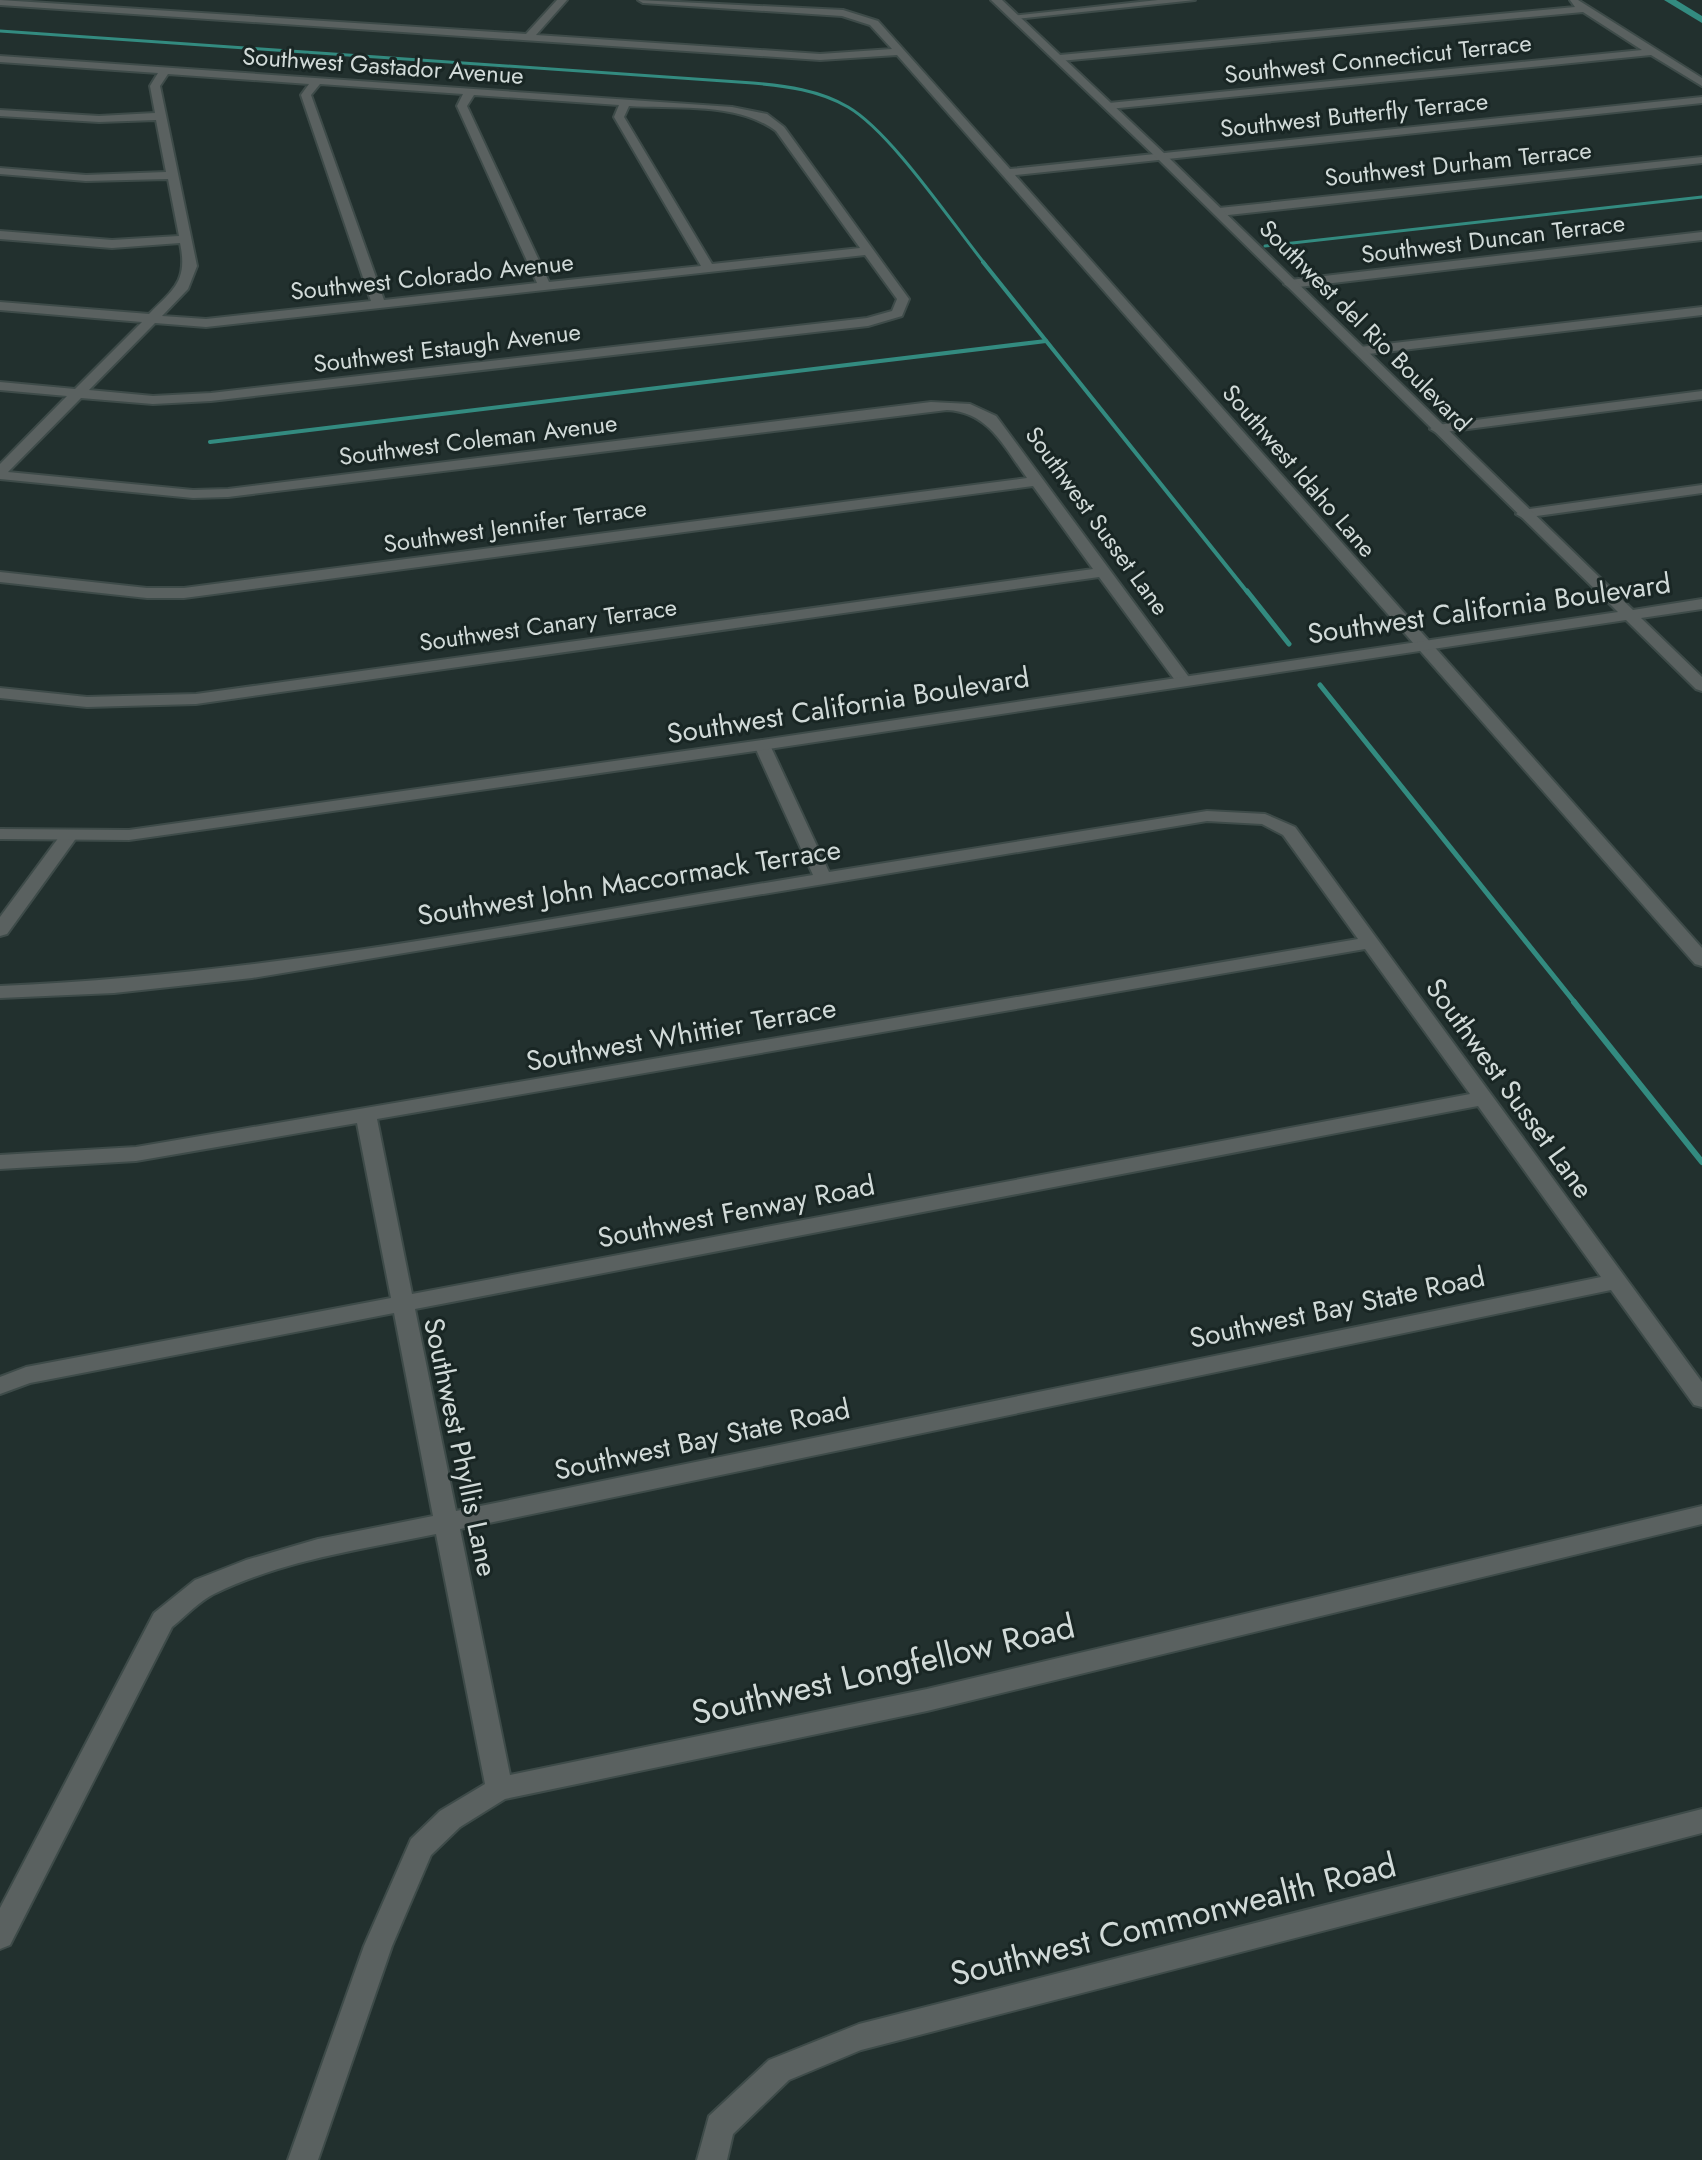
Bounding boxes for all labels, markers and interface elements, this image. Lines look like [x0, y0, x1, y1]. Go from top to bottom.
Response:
street label: Southwest Connecticut Terrace [1223, 25, 1533, 92]
street label: Southwest Gastador Avenue [241, 38, 525, 93]
street label: Southwest Butterfly Terrace [1218, 83, 1490, 146]
street label: Southwest Durham Terrace [1323, 132, 1593, 195]
street label: Southwest Duncan Terrace [1359, 205, 1627, 272]
street label: Southwest del Rio Boulevard [1251, 212, 1479, 440]
street label: Southwest Colorado Avenue [289, 244, 575, 309]
street label: Southwest Estaugh Avenue [311, 314, 583, 381]
street label: Southwest Idaho Lane [1214, 376, 1385, 565]
street label: Southwest Coleman Avenue [337, 405, 619, 474]
street label: Southwest Susset Lane [1017, 419, 1178, 622]
street label: Southwest Jennifer Terrace [381, 490, 649, 561]
street label: Southwest California Boulevard [1305, 563, 1673, 654]
street label: Southwest Canary Terrace [417, 589, 679, 660]
street label: Southwest California Boulevard [664, 657, 1032, 754]
street label: Southwest John Maccormack Terrace [414, 829, 844, 936]
street label: Southwest Susset Lane [1416, 970, 1604, 1207]
street label: Southwest Whittier Terrace [523, 987, 839, 1082]
street label: Southwest Fenway Road [594, 1164, 878, 1258]
street label: Southwest Bay State Road [1186, 1256, 1489, 1359]
street label: Southwest Phyllis Lane [413, 1314, 508, 1580]
street label: Southwest Bay State Road [551, 1388, 854, 1491]
street label: Southwest Longfellow Road [687, 1602, 1079, 1737]
street label: Southwest Commonwealth Road [945, 1840, 1401, 1999]

